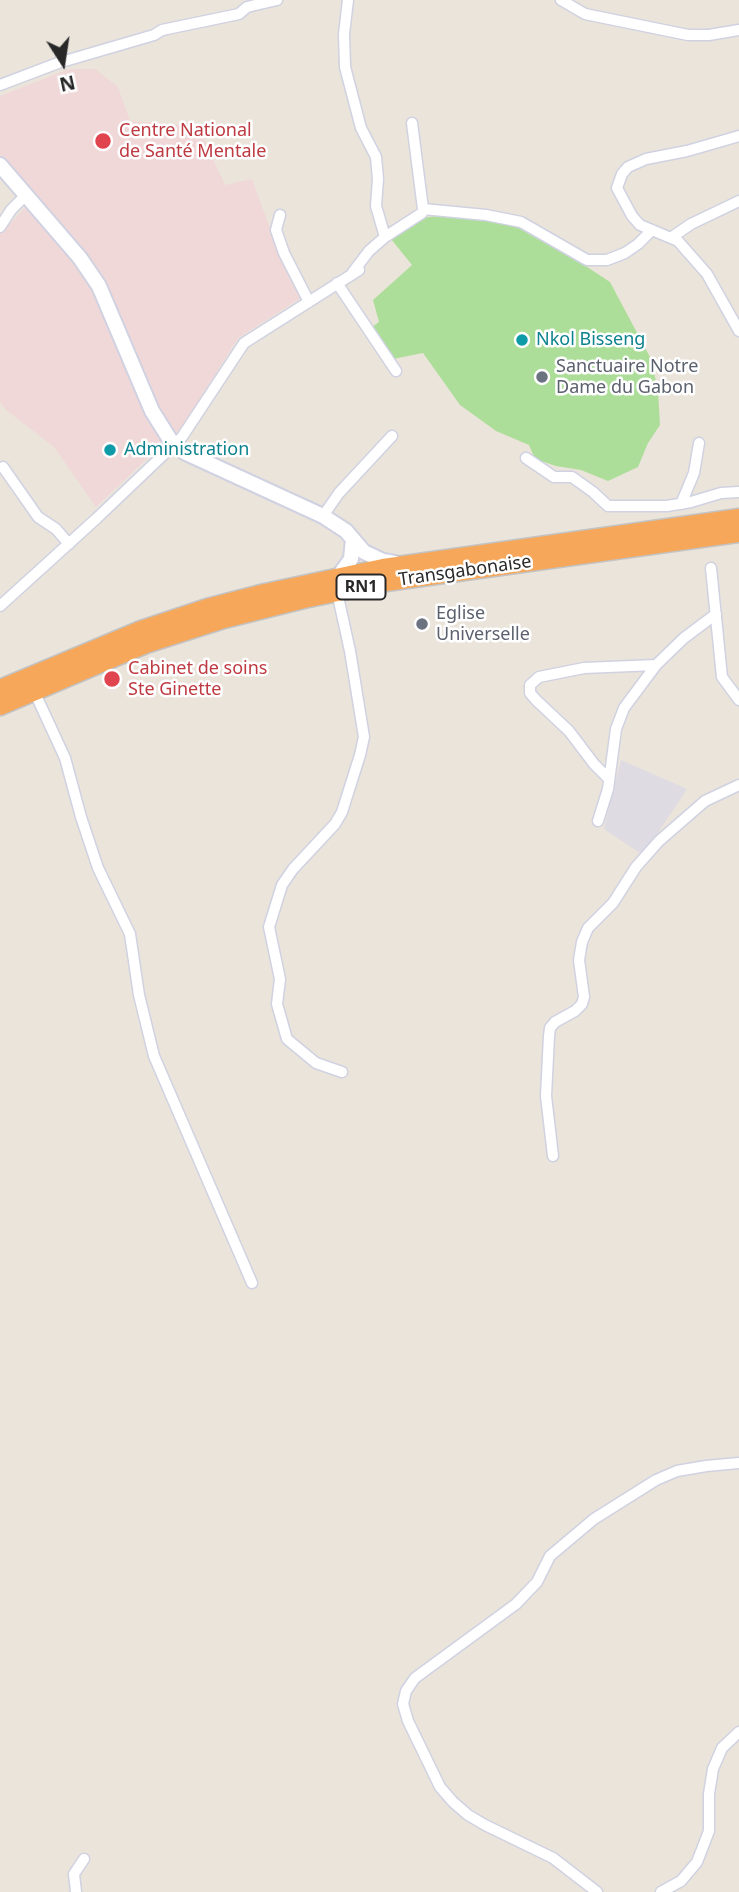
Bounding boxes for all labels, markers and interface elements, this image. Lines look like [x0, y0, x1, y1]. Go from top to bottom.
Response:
north arrow [28, 28, 98, 98]
text: N [57, 69, 78, 98]
place label: Centre National de Santé Mentale [119, 120, 266, 162]
marker: Centre National de Santé Mentale [93, 131, 113, 151]
place label: Nkol Bisseng [536, 329, 645, 351]
marker: Nkol Bisseng [514, 332, 530, 348]
place label: Sanctuaire Notre Dame du Gabon [556, 356, 698, 398]
marker: Sanctuaire Notre Dame du Gabon [534, 369, 550, 385]
place label: Administration [124, 439, 249, 461]
marker: Administration [102, 442, 118, 458]
street label: Transgabonaise [397, 551, 533, 591]
road number: RN1 [336, 574, 386, 600]
place label: Eglise Universelle [436, 603, 530, 646]
marker: Eglise Universelle [414, 616, 430, 632]
place label: Cabinet de soins Ste Ginette [128, 658, 267, 700]
marker: Cabinet de soins Ste Ginette [102, 669, 122, 689]

